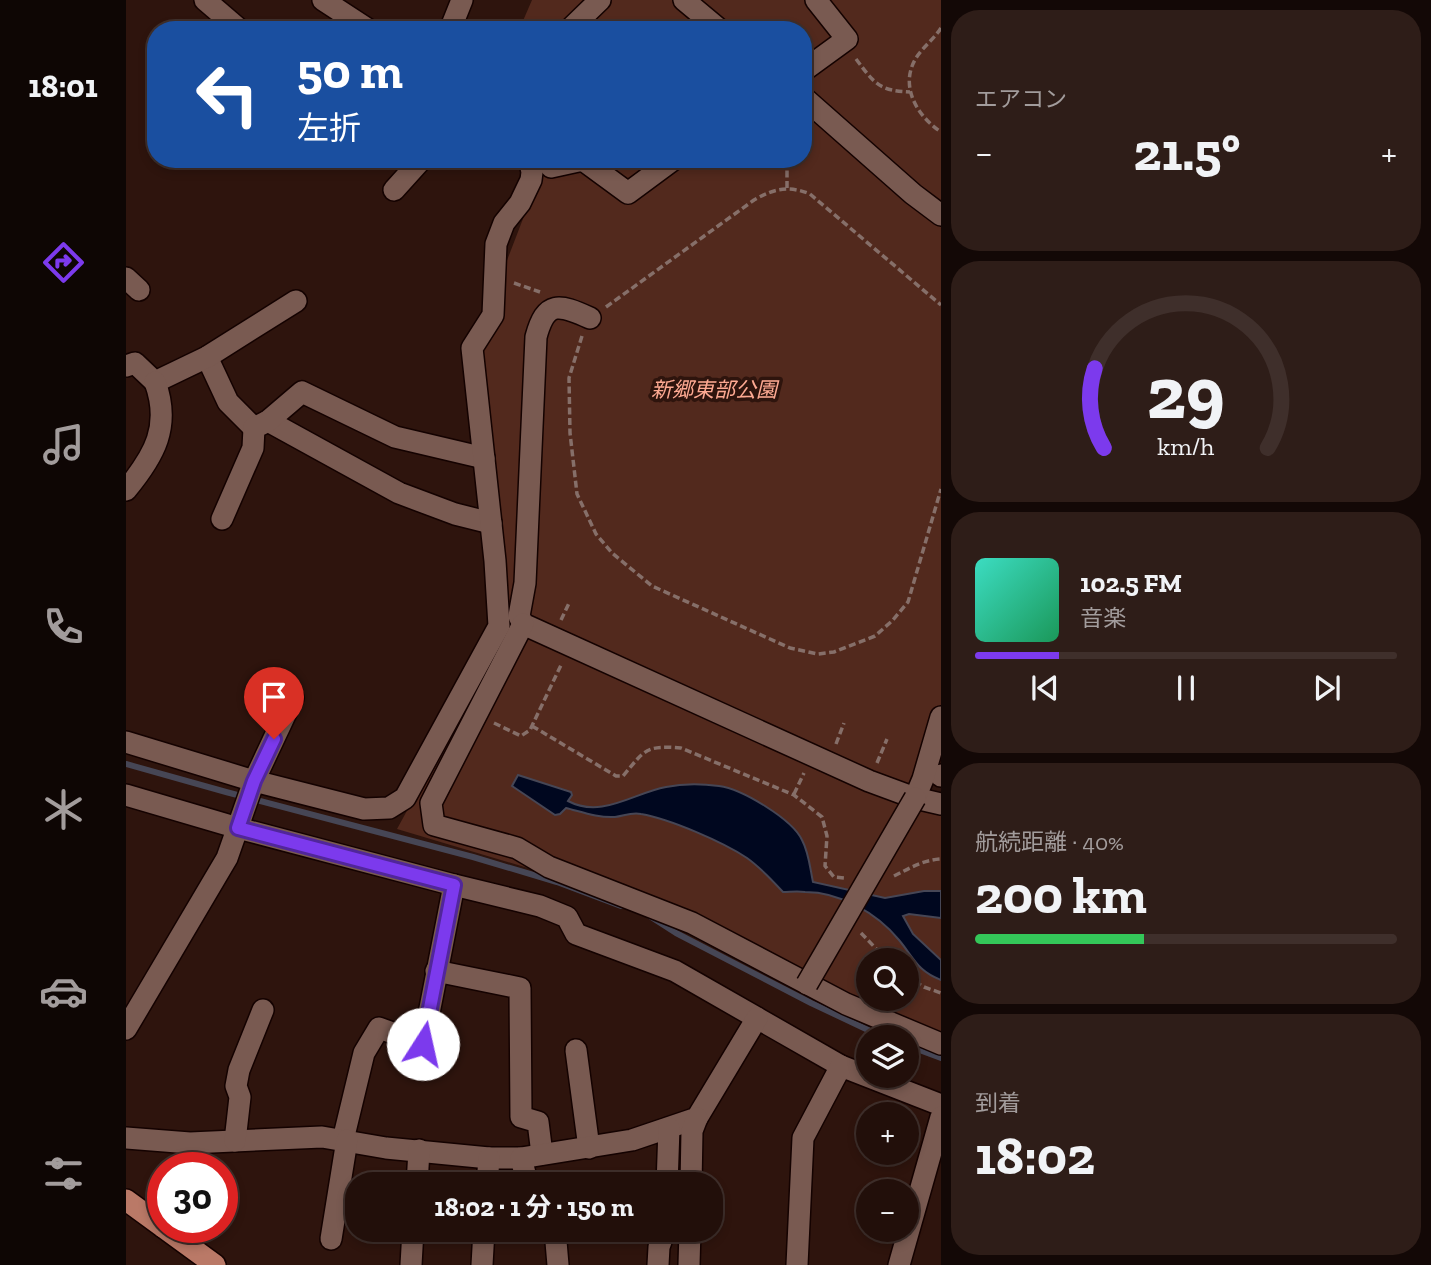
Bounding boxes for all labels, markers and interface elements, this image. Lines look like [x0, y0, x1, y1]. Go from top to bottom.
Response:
text: 50 m [297, 42, 403, 101]
icon: left [182, 49, 273, 140]
text: 18:01 [28, 67, 98, 105]
text: エアコン [975, 85, 1067, 113]
text: 左折 [297, 109, 361, 147]
text: 21.5° [1133, 121, 1240, 183]
text: − [975, 130, 993, 176]
text: + [1381, 130, 1397, 176]
icon: directions [39, 238, 88, 287]
text: 29 [1147, 349, 1225, 437]
park label: 新郷東部公園 [651, 377, 780, 402]
icon: music [39, 420, 88, 469]
text: km/h [1157, 430, 1215, 460]
text: 102.5 FM [1080, 567, 1182, 599]
icon: phone [39, 602, 88, 651]
text: 音楽 [1080, 604, 1126, 632]
pin [244, 667, 304, 739]
icon: previous [1026, 669, 1064, 707]
icon: pause [1167, 669, 1205, 707]
icon: next [1308, 669, 1346, 707]
icon: arrive [255, 678, 293, 716]
icon: climate [39, 785, 88, 834]
text: 航続距離 · 40% [975, 828, 1124, 856]
text: 200 km [975, 864, 1147, 926]
map controls [856, 948, 919, 1242]
button: search [856, 948, 919, 1011]
icon: car [39, 967, 88, 1016]
position arrow [386, 1007, 460, 1081]
button: layers [856, 1025, 919, 1088]
text: 到着 [975, 1089, 1021, 1117]
button: + [856, 1102, 919, 1165]
text: 18:02 [975, 1125, 1095, 1187]
icon: filters [39, 1149, 88, 1198]
speed limit sign: 30 [147, 1152, 238, 1243]
button: − [856, 1179, 919, 1242]
text: 18:02 · 1 分 · 150 m [434, 1191, 634, 1223]

